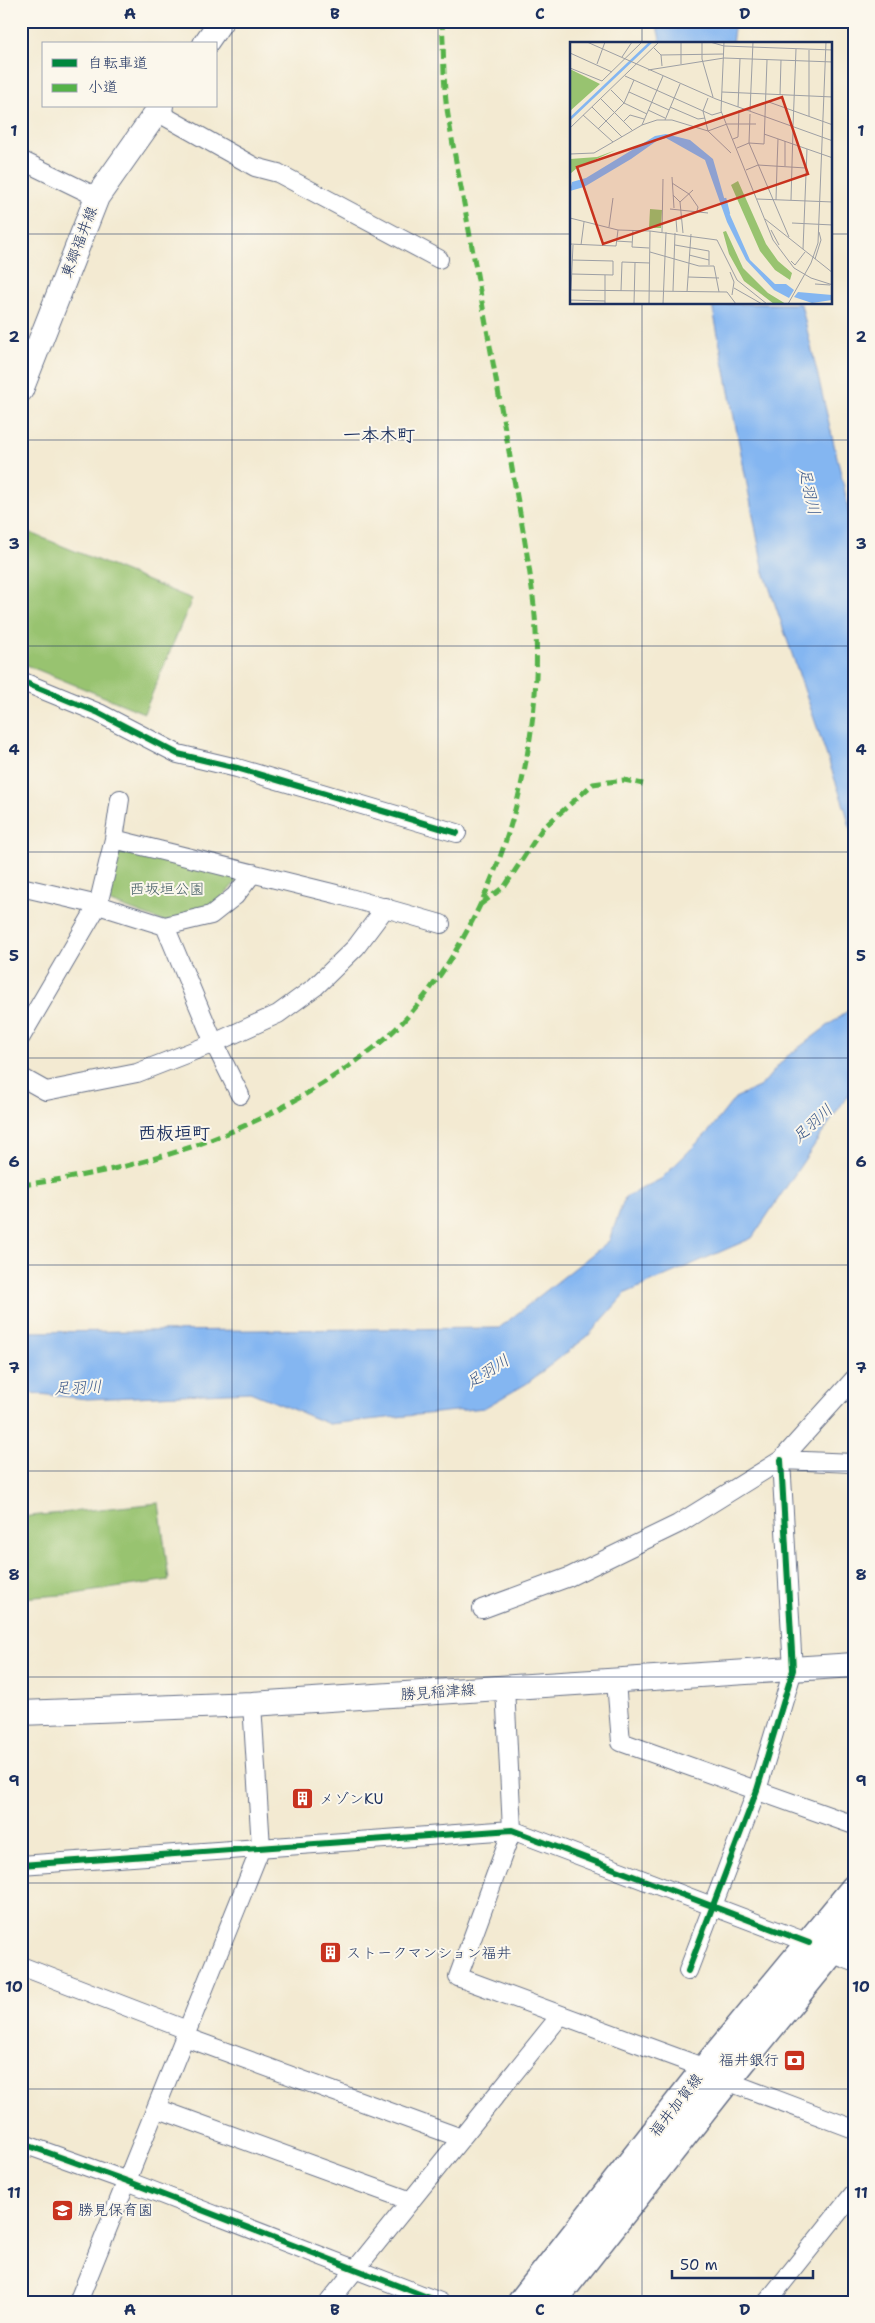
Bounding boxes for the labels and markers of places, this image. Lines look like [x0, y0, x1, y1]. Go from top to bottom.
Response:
building icon: メゾンKU [291, 1787, 315, 1811]
place label: メゾンKU [319, 1789, 383, 1809]
building icon: ストークマンション福井 [318, 1941, 342, 1965]
place label: ストークマンション福井 [346, 1943, 512, 1963]
bank icon: 福井銀行 [783, 2048, 807, 2072]
place label: 福井銀行 [719, 2050, 779, 2070]
school or university icon: 勝見保育園 [50, 2198, 74, 2222]
place label: 勝見保育園 [78, 2200, 153, 2220]

